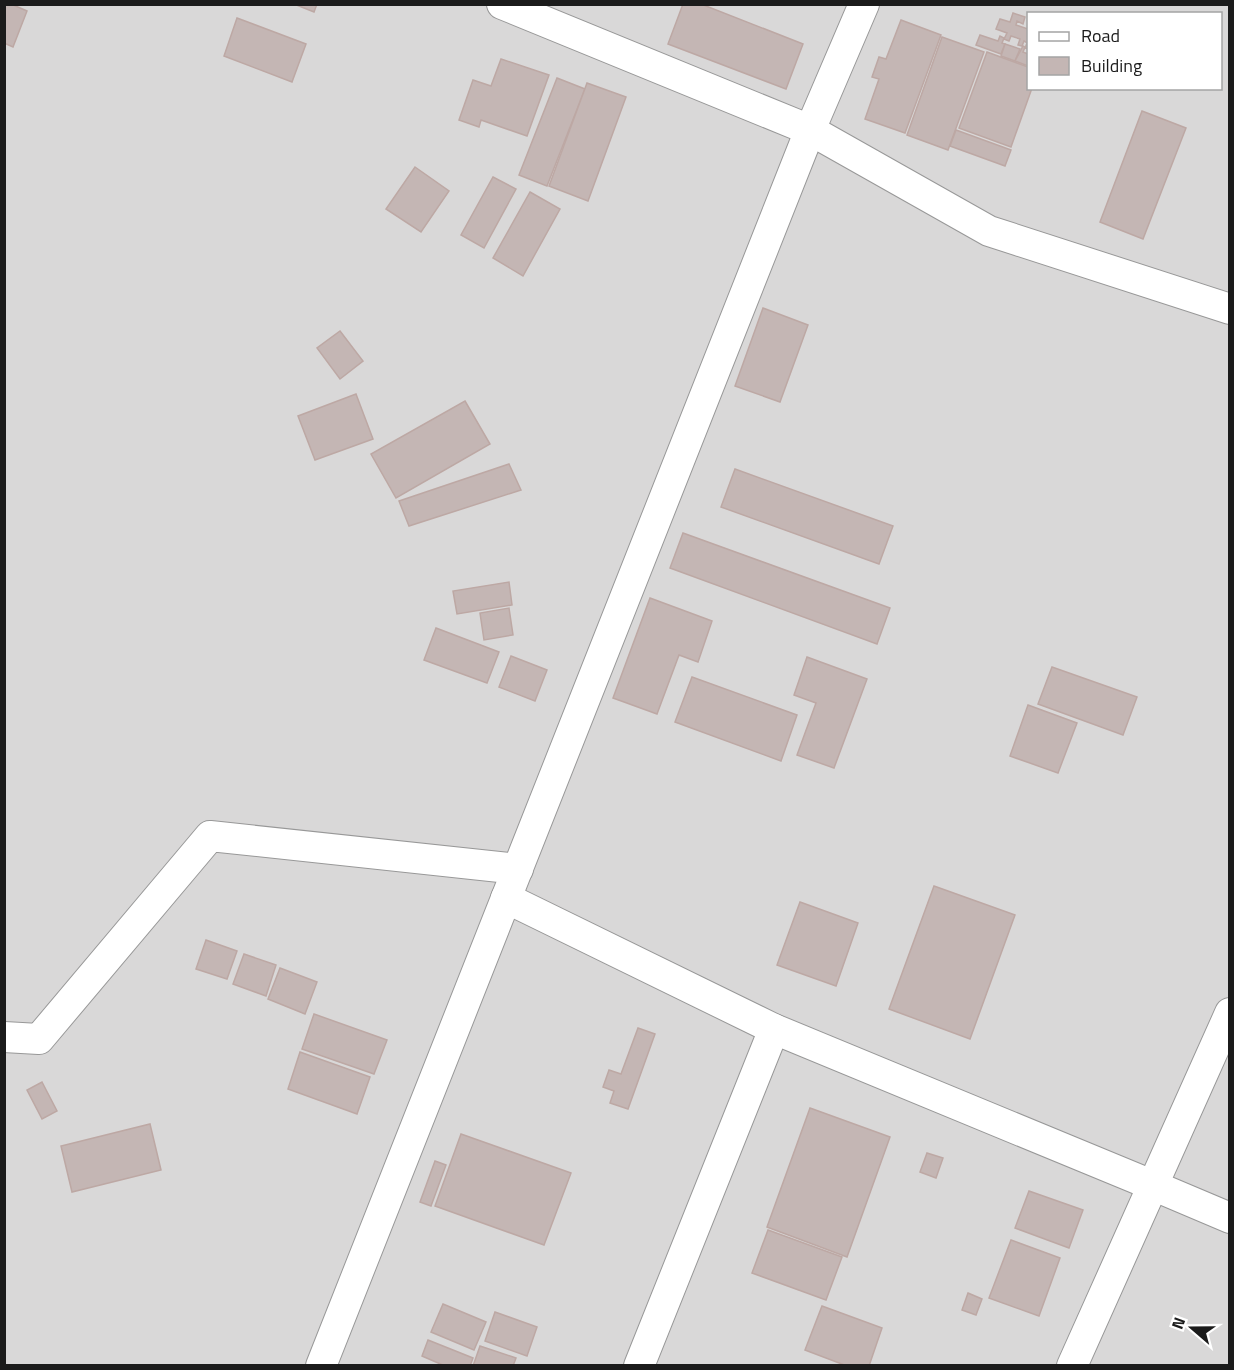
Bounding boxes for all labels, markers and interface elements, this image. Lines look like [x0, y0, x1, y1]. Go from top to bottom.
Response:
legend [1027, 12, 1222, 90]
text: Road [1081, 22, 1120, 49]
text: Building [1081, 52, 1142, 79]
north arrow [1162, 1298, 1222, 1358]
text: N [1165, 1314, 1191, 1332]

